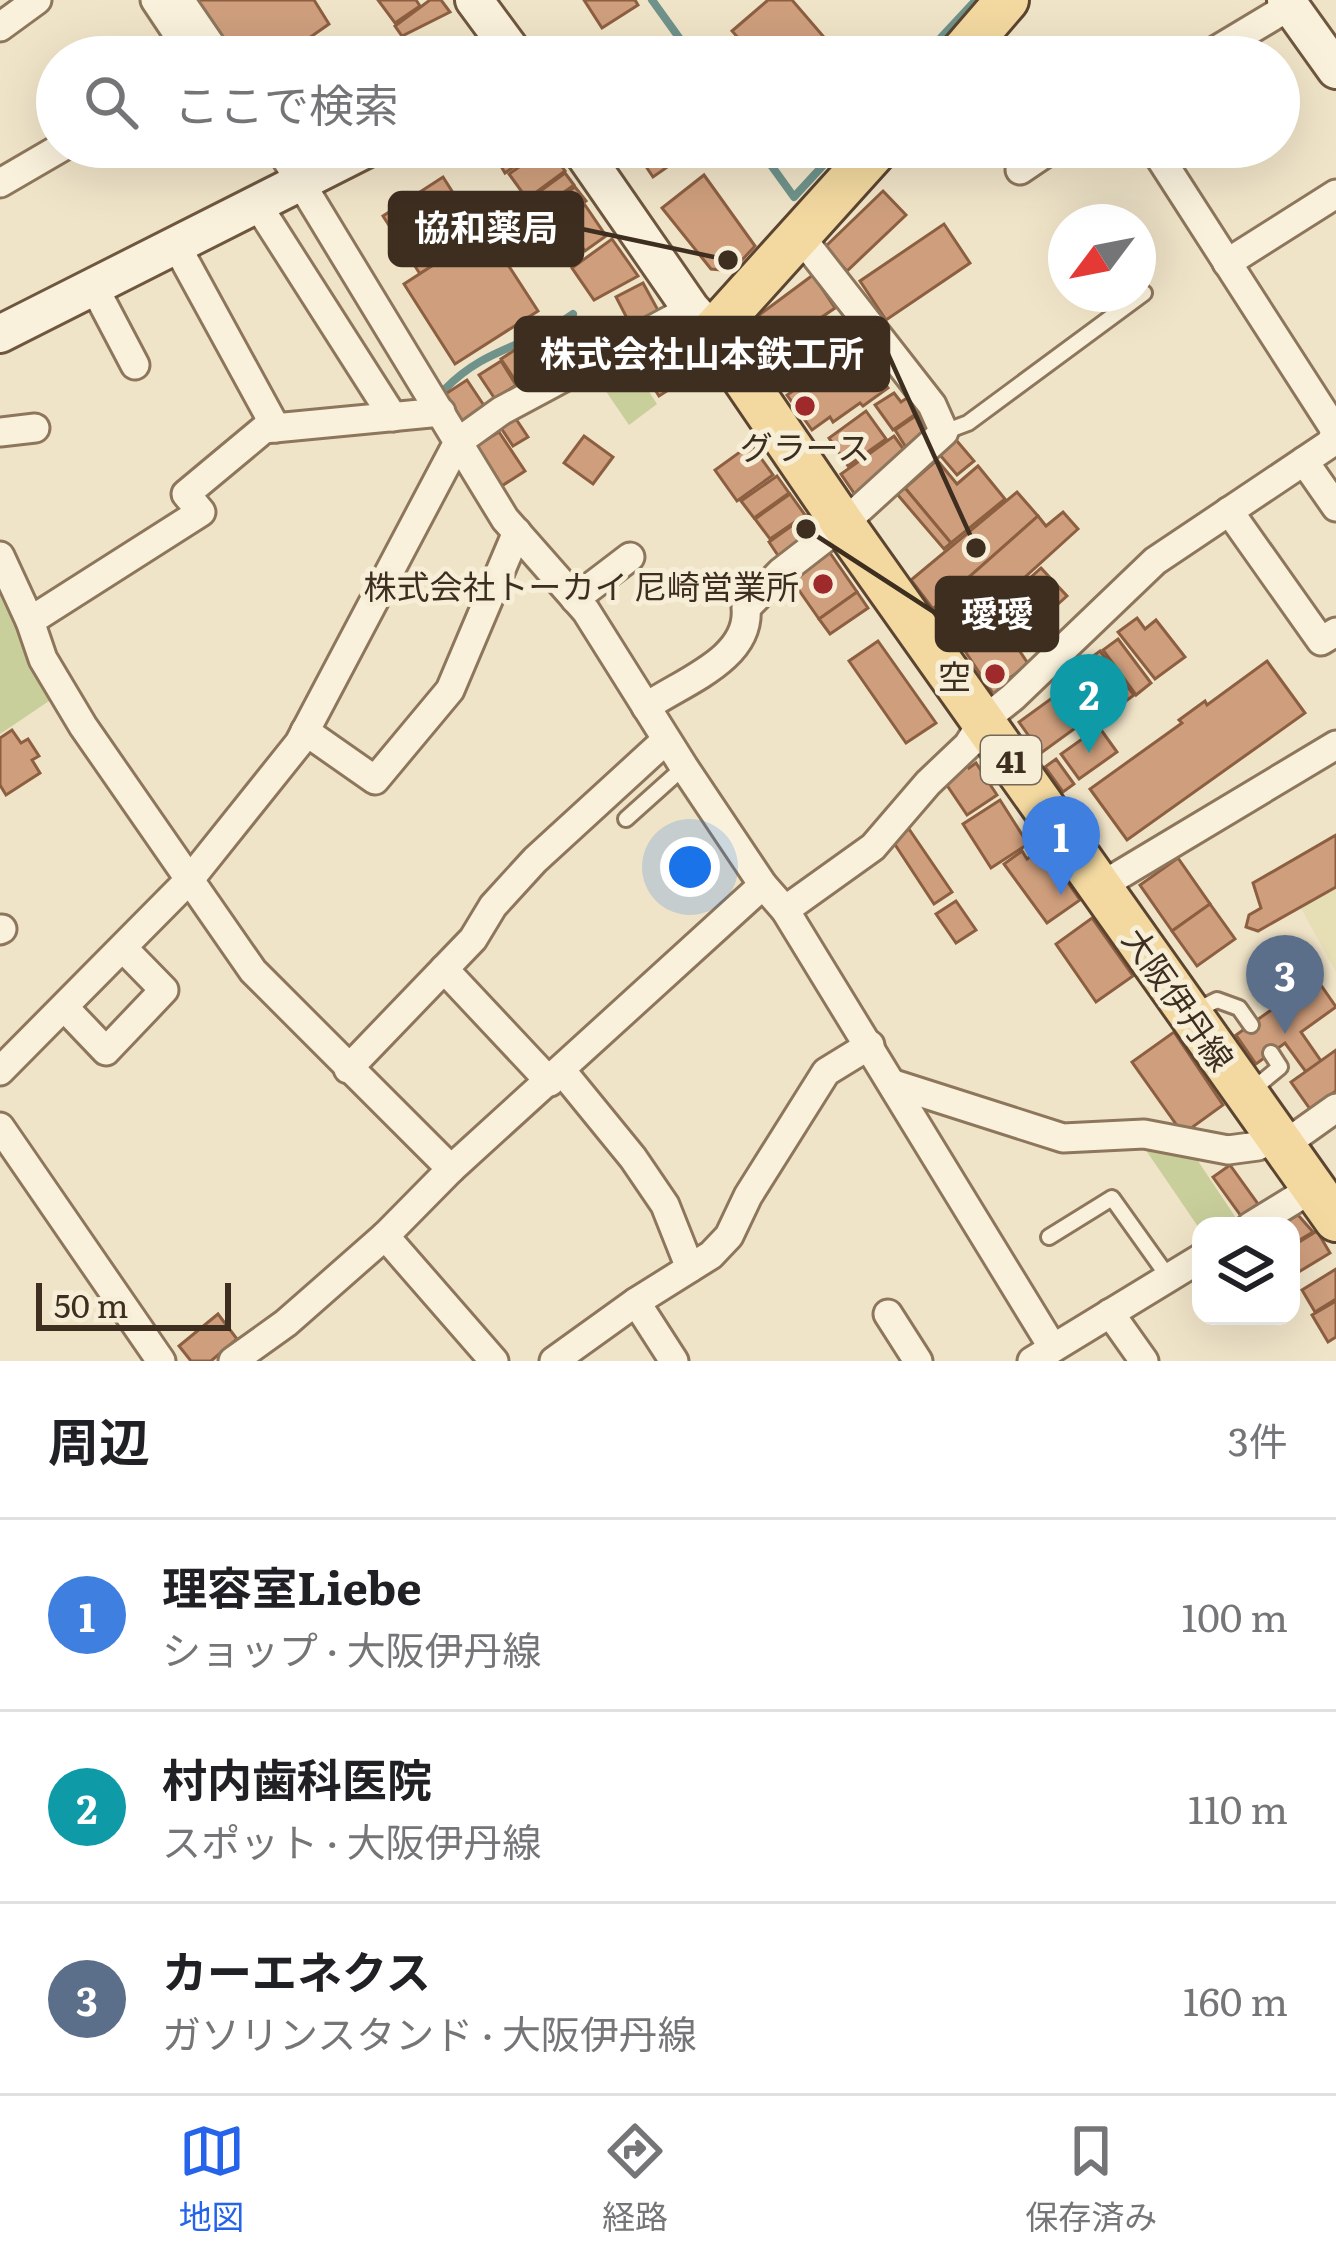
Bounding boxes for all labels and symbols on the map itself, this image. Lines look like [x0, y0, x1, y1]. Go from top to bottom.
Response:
callout: 協和薬局 [390, 193, 582, 265]
text: 協和薬局 [414, 199, 558, 252]
north arrow [1048, 204, 1156, 312]
callout: 株式会社山本鉄工所 [516, 318, 888, 390]
text: 株式会社山本鉄工所 [540, 325, 864, 378]
marker: グラース [792, 393, 818, 419]
place label: グラース [740, 421, 870, 470]
place label: 株式会社トーカイ 尼崎営業所 [363, 560, 799, 609]
marker: 株式会社トーカイ 尼崎営業所 [810, 571, 836, 597]
callout: 璦璦 [937, 578, 1057, 650]
text: 璦璦 [961, 585, 1033, 638]
place label: 空 [938, 650, 971, 699]
pin: 2 [1050, 654, 1128, 753]
marker: 空 [982, 661, 1008, 687]
road number: 41 [981, 736, 1041, 784]
pin: 1 [1022, 796, 1100, 895]
your location [660, 837, 720, 897]
street label: 大阪伊丹線 [1113, 916, 1247, 1080]
pin: 3 [1246, 935, 1324, 1034]
scale bar [36, 1277, 231, 1330]

